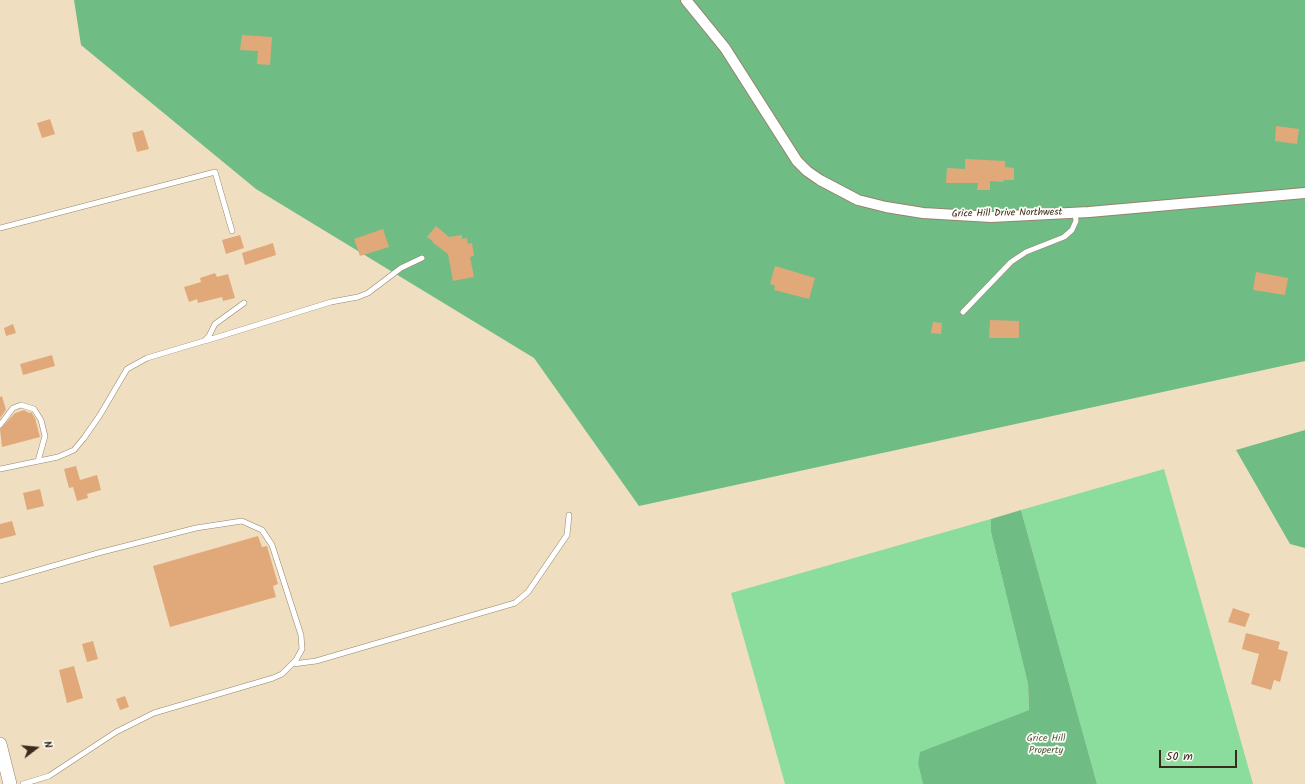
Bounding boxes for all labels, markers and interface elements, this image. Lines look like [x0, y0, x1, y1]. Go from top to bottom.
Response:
street label: Grice Hill Drive Northwest [951, 207, 1063, 221]
north arrow [16, 728, 56, 768]
park label: Grice Hill Property [1027, 733, 1065, 756]
text: N [38, 739, 57, 751]
scale bar [1161, 742, 1239, 768]
text: 50 m [1166, 747, 1193, 766]

